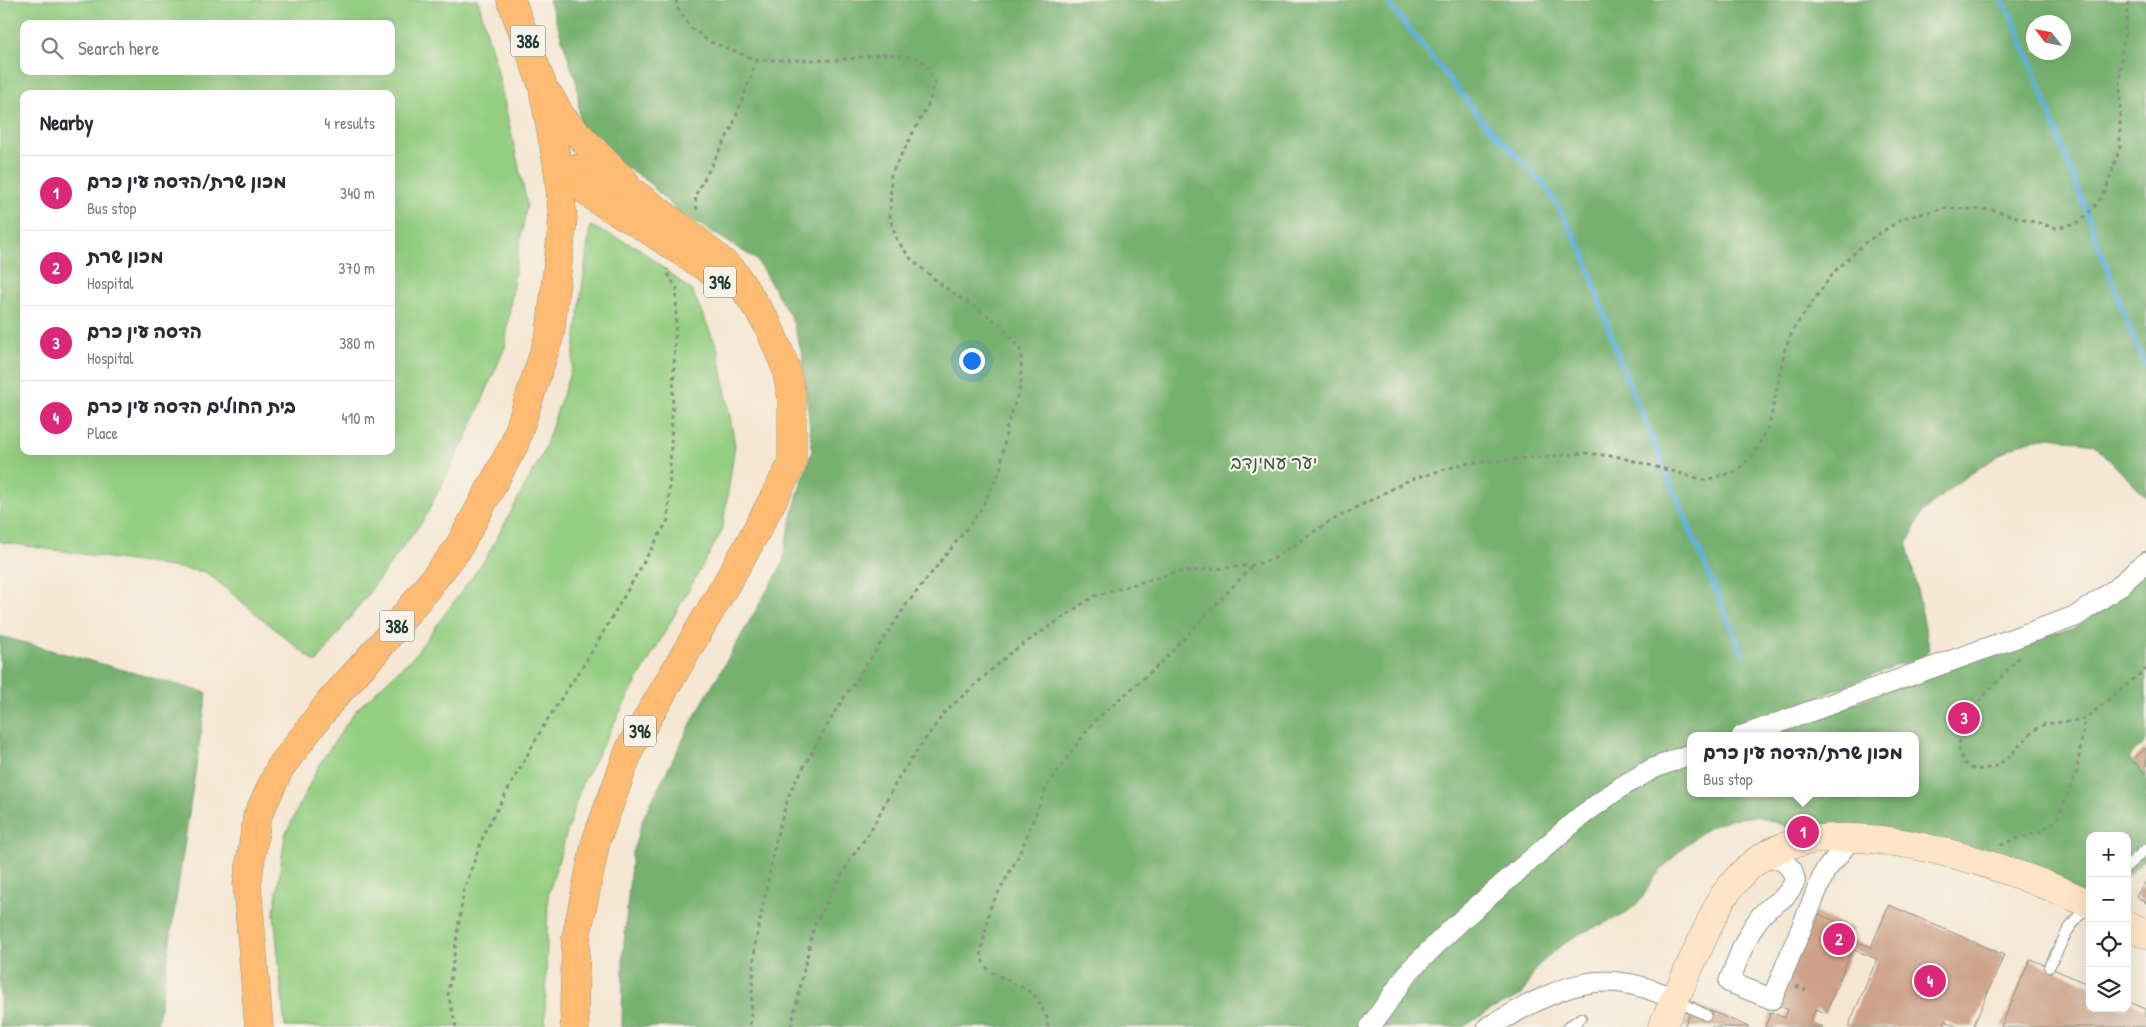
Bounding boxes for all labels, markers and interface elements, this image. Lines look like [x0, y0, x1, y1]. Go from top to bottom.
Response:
north arrow [2026, 15, 2071, 60]
search box [20, 20, 395, 75]
road number: 386 [510, 26, 546, 56]
icon: search [38, 34, 66, 62]
text: Search here [78, 35, 159, 61]
text: Nearby [40, 108, 93, 137]
text: 4 results [324, 112, 375, 134]
text: מכון שרת/הדסה עין כרם [87, 168, 286, 194]
text: 1 [53, 182, 59, 204]
text: 340 m [340, 182, 375, 204]
text: Bus stop [87, 197, 136, 219]
text: מכון שרת [87, 243, 163, 269]
text: 2 [52, 257, 60, 279]
text: 370 m [338, 257, 375, 279]
road number: 396 [704, 266, 736, 298]
text: Hospital [87, 272, 134, 294]
text: הדסה עין כרם [87, 318, 202, 344]
text: 3 [52, 332, 60, 354]
text: 380 m [339, 332, 375, 354]
text: Hospital [87, 347, 134, 369]
your location [959, 348, 985, 374]
text: בית החולים הדסה עין כרם [87, 393, 296, 419]
text: 4 [53, 407, 59, 429]
text: 410 m [341, 407, 375, 429]
text: Place [87, 422, 118, 444]
park label: יער עמינדב [1231, 449, 1317, 475]
road number: 386 [380, 610, 414, 642]
pin: 3 [1948, 699, 1980, 737]
road number: 396 [624, 716, 656, 746]
popup [1687, 732, 1919, 797]
text: מכון שרת/הדסה עין כרם [1703, 739, 1903, 765]
text: Bus stop [1703, 768, 1753, 790]
pin: 1 [1787, 813, 1819, 851]
map controls [2086, 832, 2131, 1012]
button: + [2086, 832, 2131, 877]
button: − [2086, 877, 2131, 922]
pin: 2 [1823, 920, 1855, 958]
button: locate [2086, 922, 2131, 967]
pin: 4 [1914, 962, 1946, 1000]
button: layers [2086, 967, 2131, 1012]

